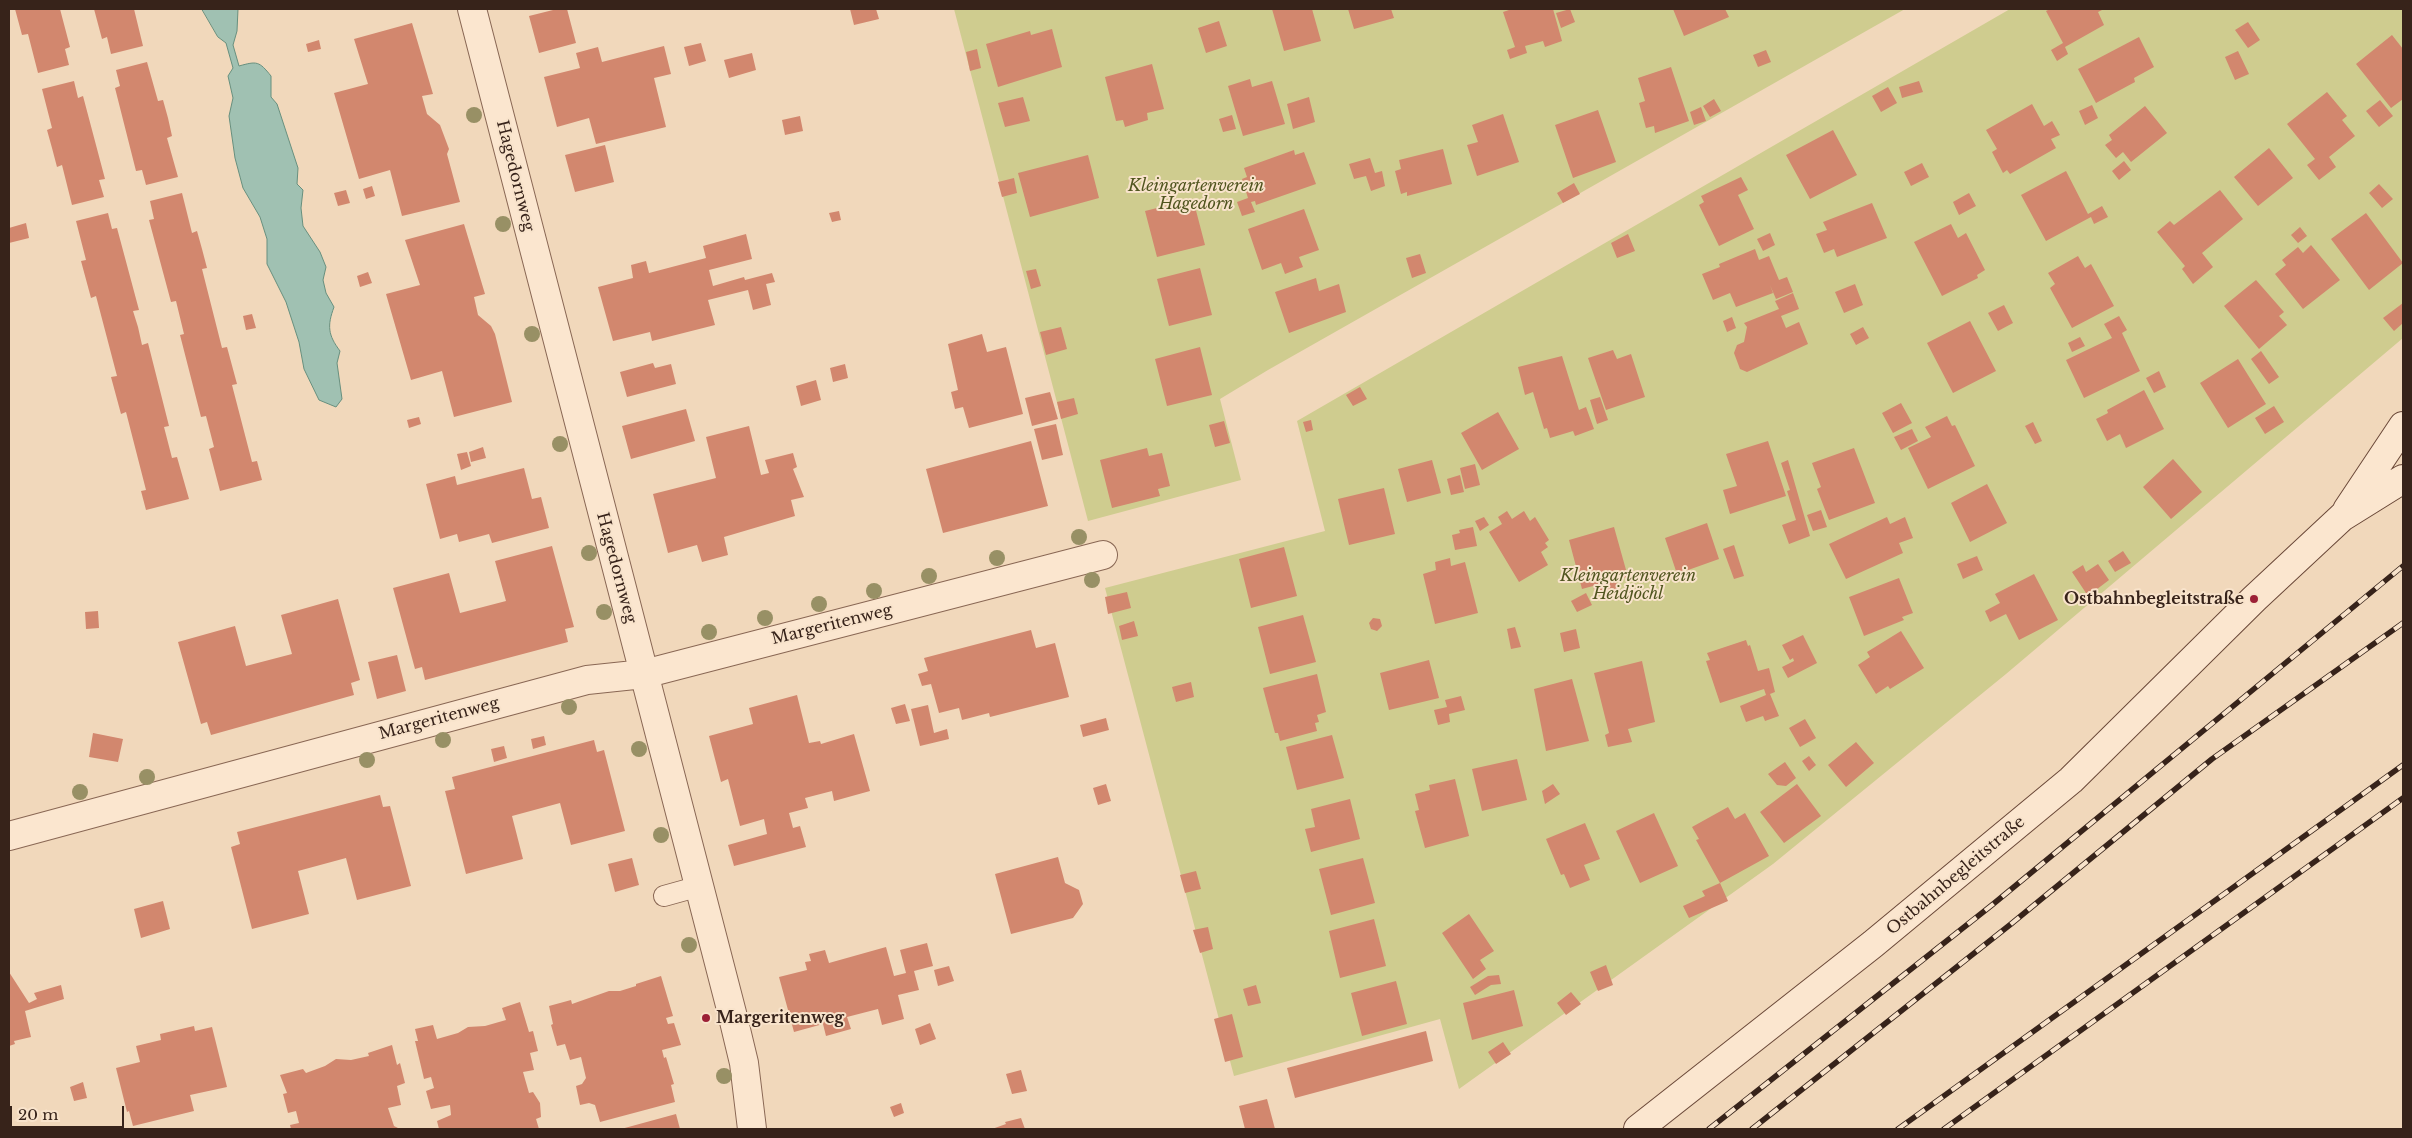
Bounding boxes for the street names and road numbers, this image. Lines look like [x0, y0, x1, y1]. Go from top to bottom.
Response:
street label: Hagedornweg [492, 118, 538, 234]
street label: Hagedornweg [592, 510, 640, 626]
street label: Margeritenweg [770, 601, 894, 649]
street label: Margeritenweg [377, 694, 501, 744]
street label: Ostbahnbegleitstraße [1883, 812, 2029, 940]

